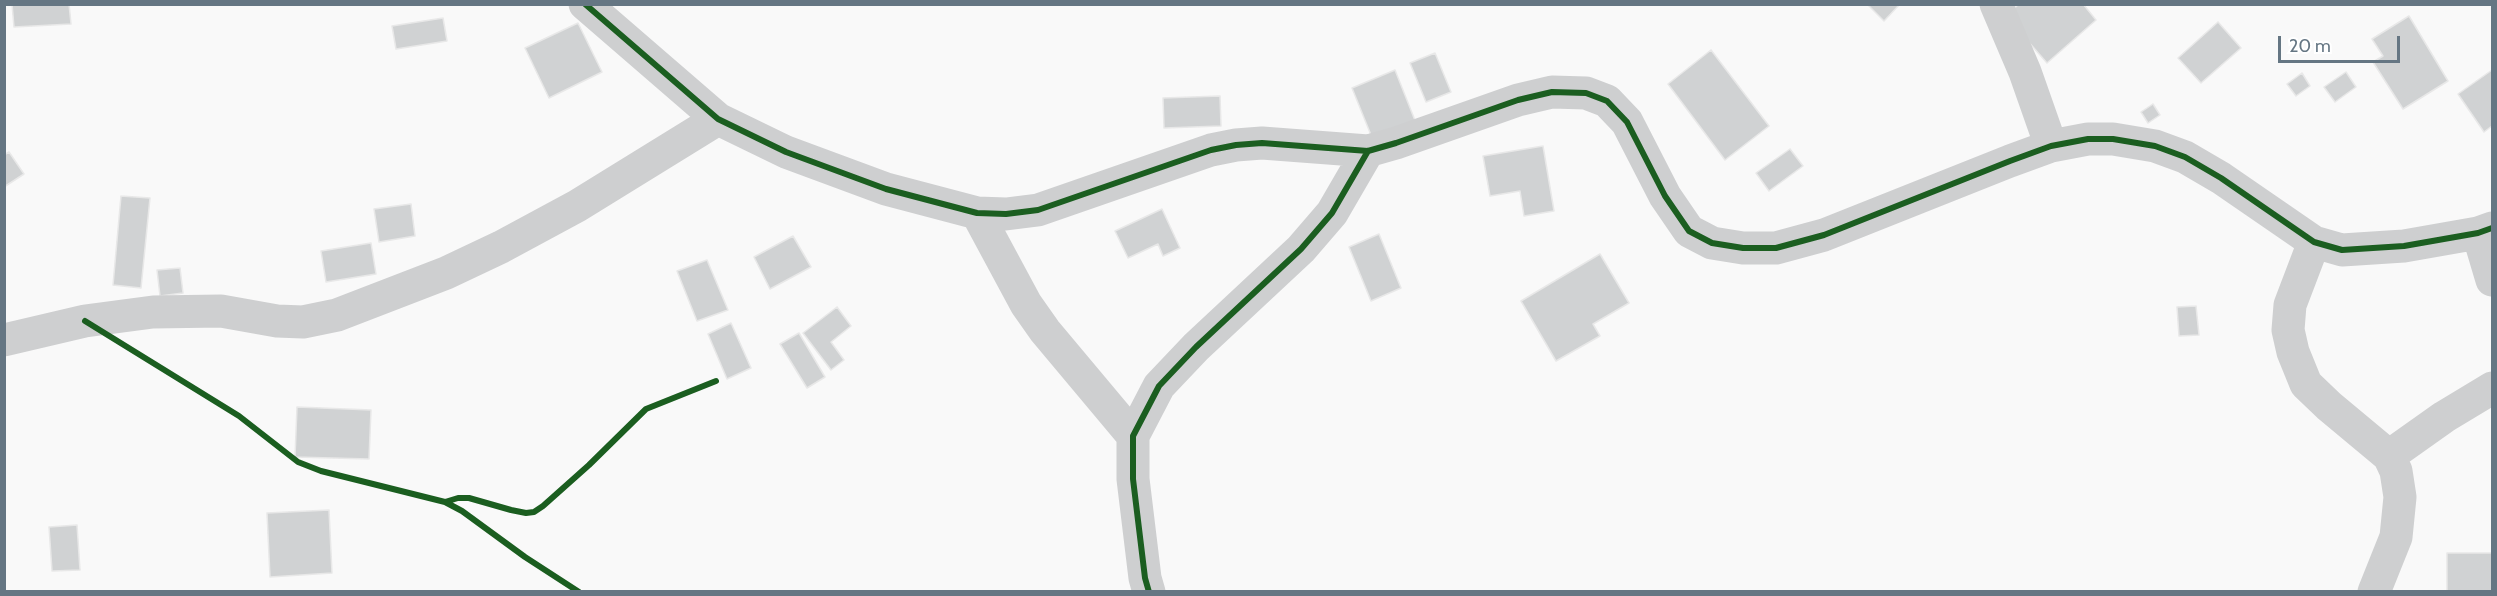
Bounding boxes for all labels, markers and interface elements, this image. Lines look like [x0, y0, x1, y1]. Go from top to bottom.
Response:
scale bar [2281, 24, 2402, 62]
text: 20 m [2289, 35, 2331, 57]

